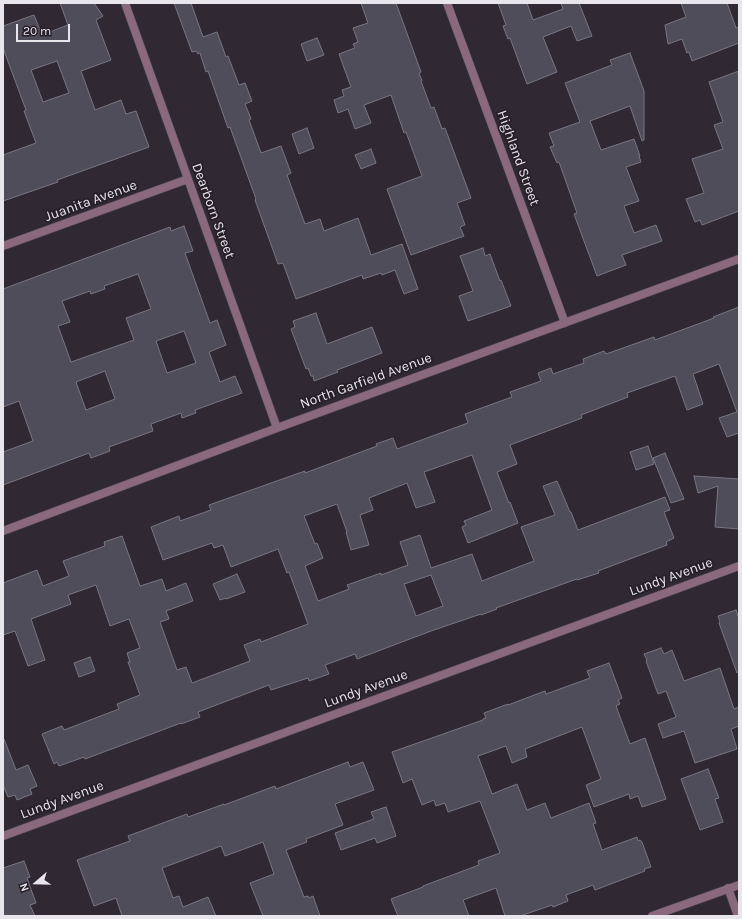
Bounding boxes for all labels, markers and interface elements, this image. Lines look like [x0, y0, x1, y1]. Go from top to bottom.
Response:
scale bar [18, 16, 72, 42]
text: 20 m [23, 24, 51, 38]
street label: Highland Street [493, 108, 543, 208]
street label: Dearborn Street [188, 161, 238, 261]
street label: Juanita Avenue [43, 177, 139, 225]
street label: North Garfield Avenue [298, 349, 434, 413]
street label: Lundy Avenue [627, 554, 715, 600]
street label: Lundy Avenue [322, 666, 410, 712]
street label: Lundy Avenue [18, 777, 106, 823]
north arrow [16, 863, 56, 903]
text: N [17, 881, 32, 893]

